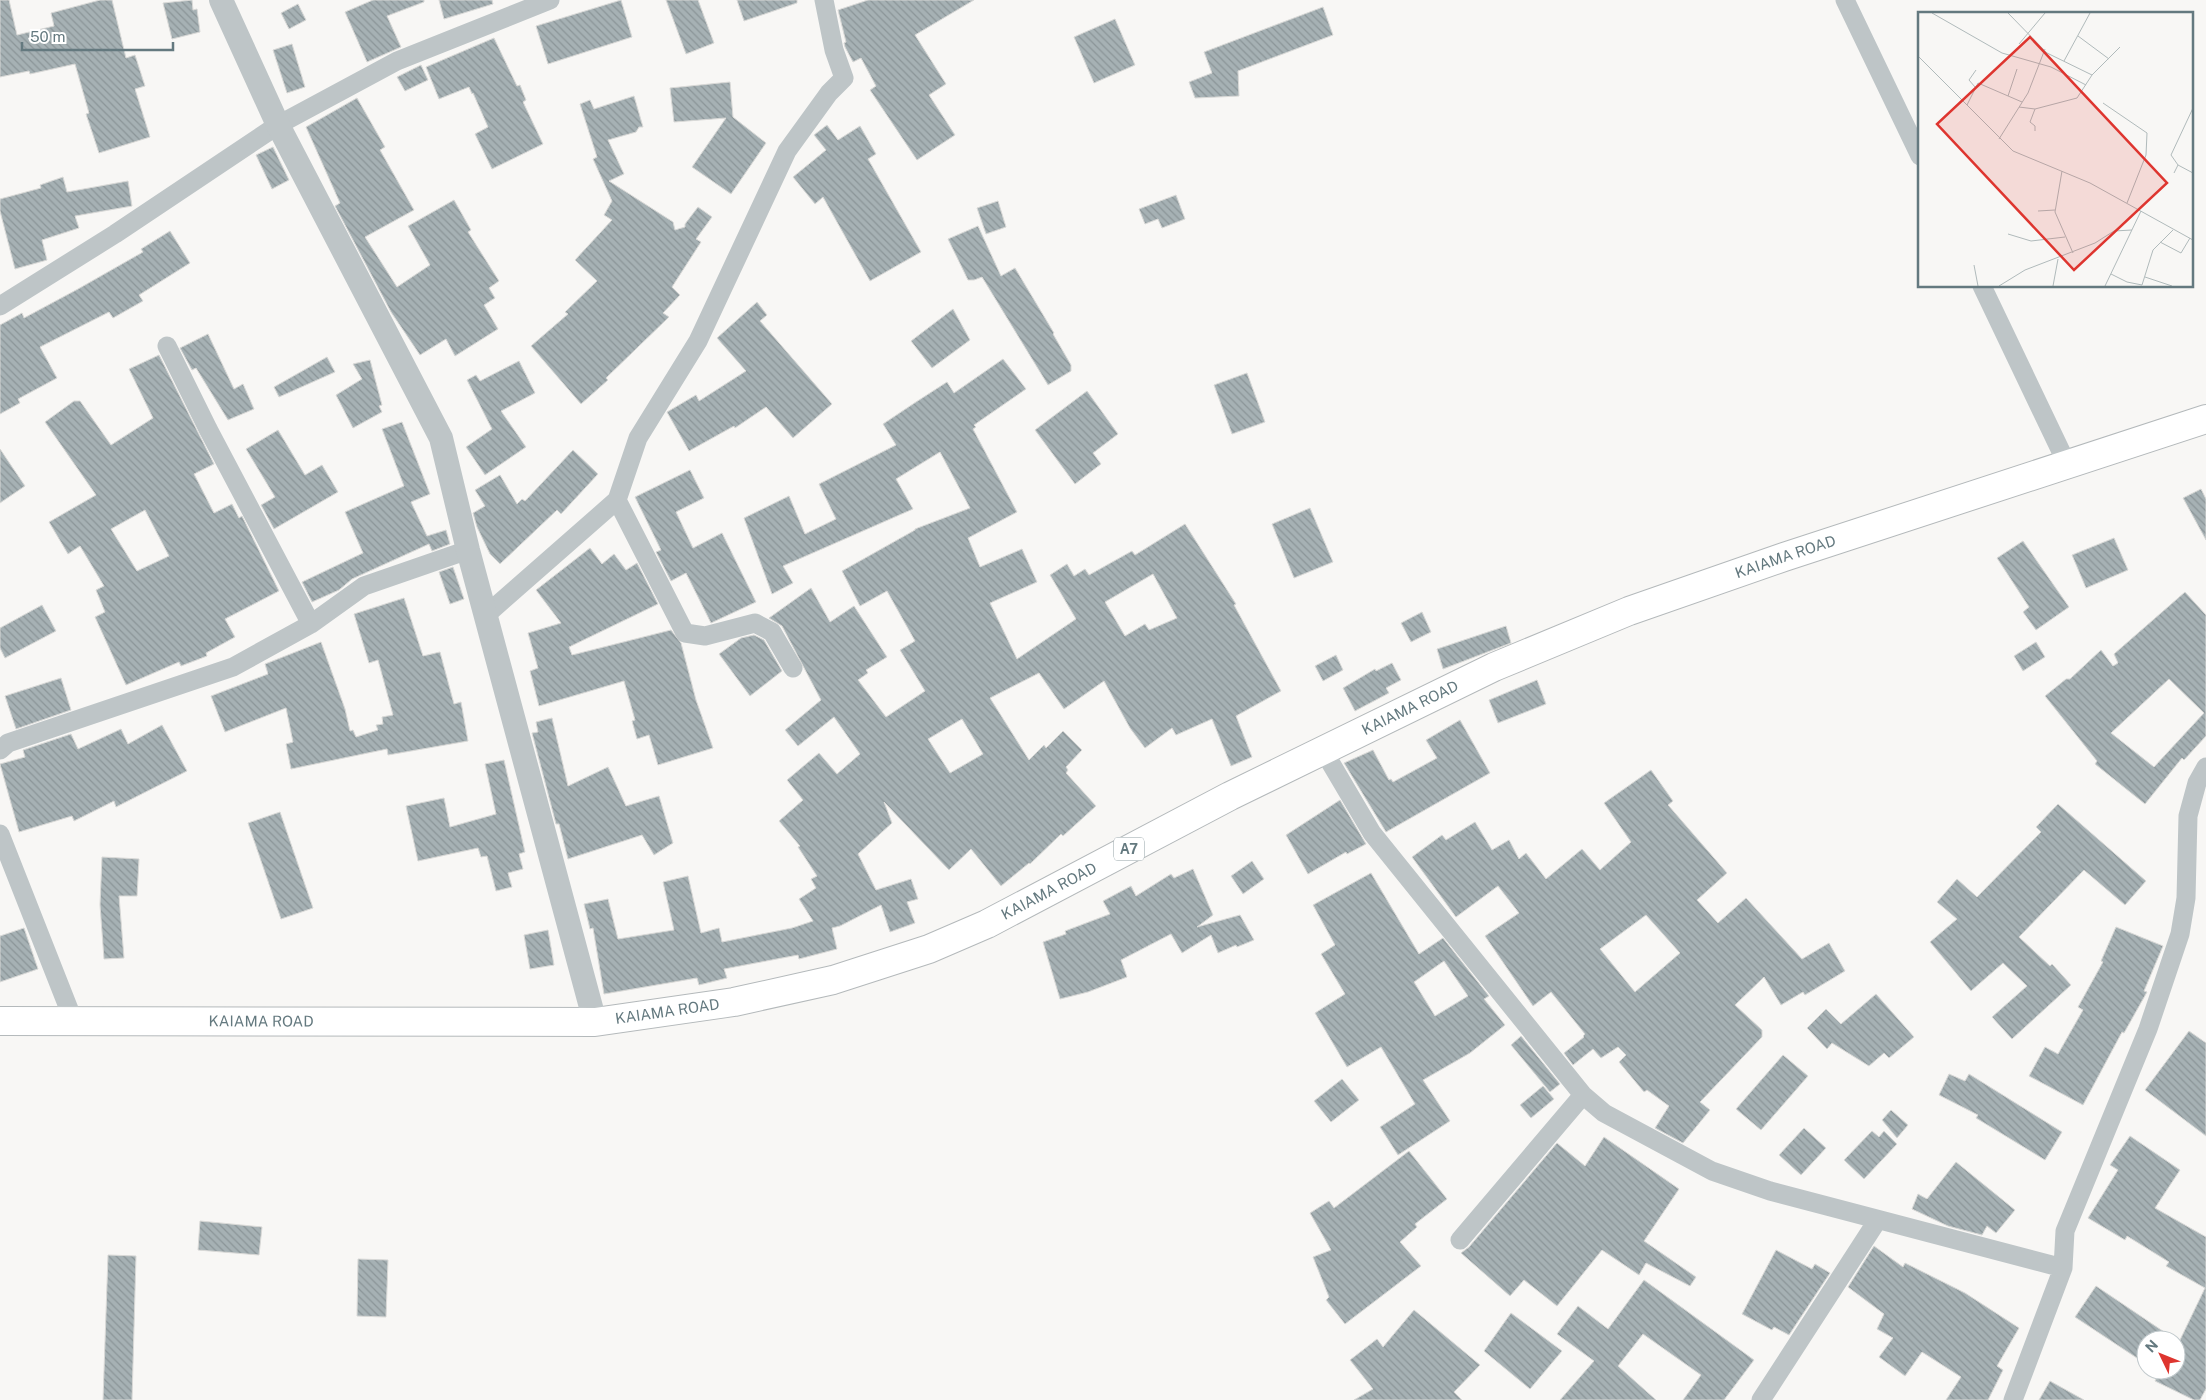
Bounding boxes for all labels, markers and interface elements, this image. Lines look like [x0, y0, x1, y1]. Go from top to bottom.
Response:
inset map [1918, 12, 2194, 288]
scale bar [22, 20, 174, 52]
text: 50 m [30, 28, 65, 45]
street label: KAIAMA ROAD [1733, 532, 1838, 581]
street label: KAIAMA ROAD [1359, 677, 1461, 738]
road number: A7 [1114, 838, 1144, 861]
street label: KAIAMA ROAD [998, 859, 1099, 923]
street label: KAIAMA ROAD [614, 995, 720, 1027]
street label: KAIAMA ROAD [208, 1012, 314, 1030]
north arrow [2136, 1330, 2186, 1380]
text: N [2142, 1337, 2161, 1356]

